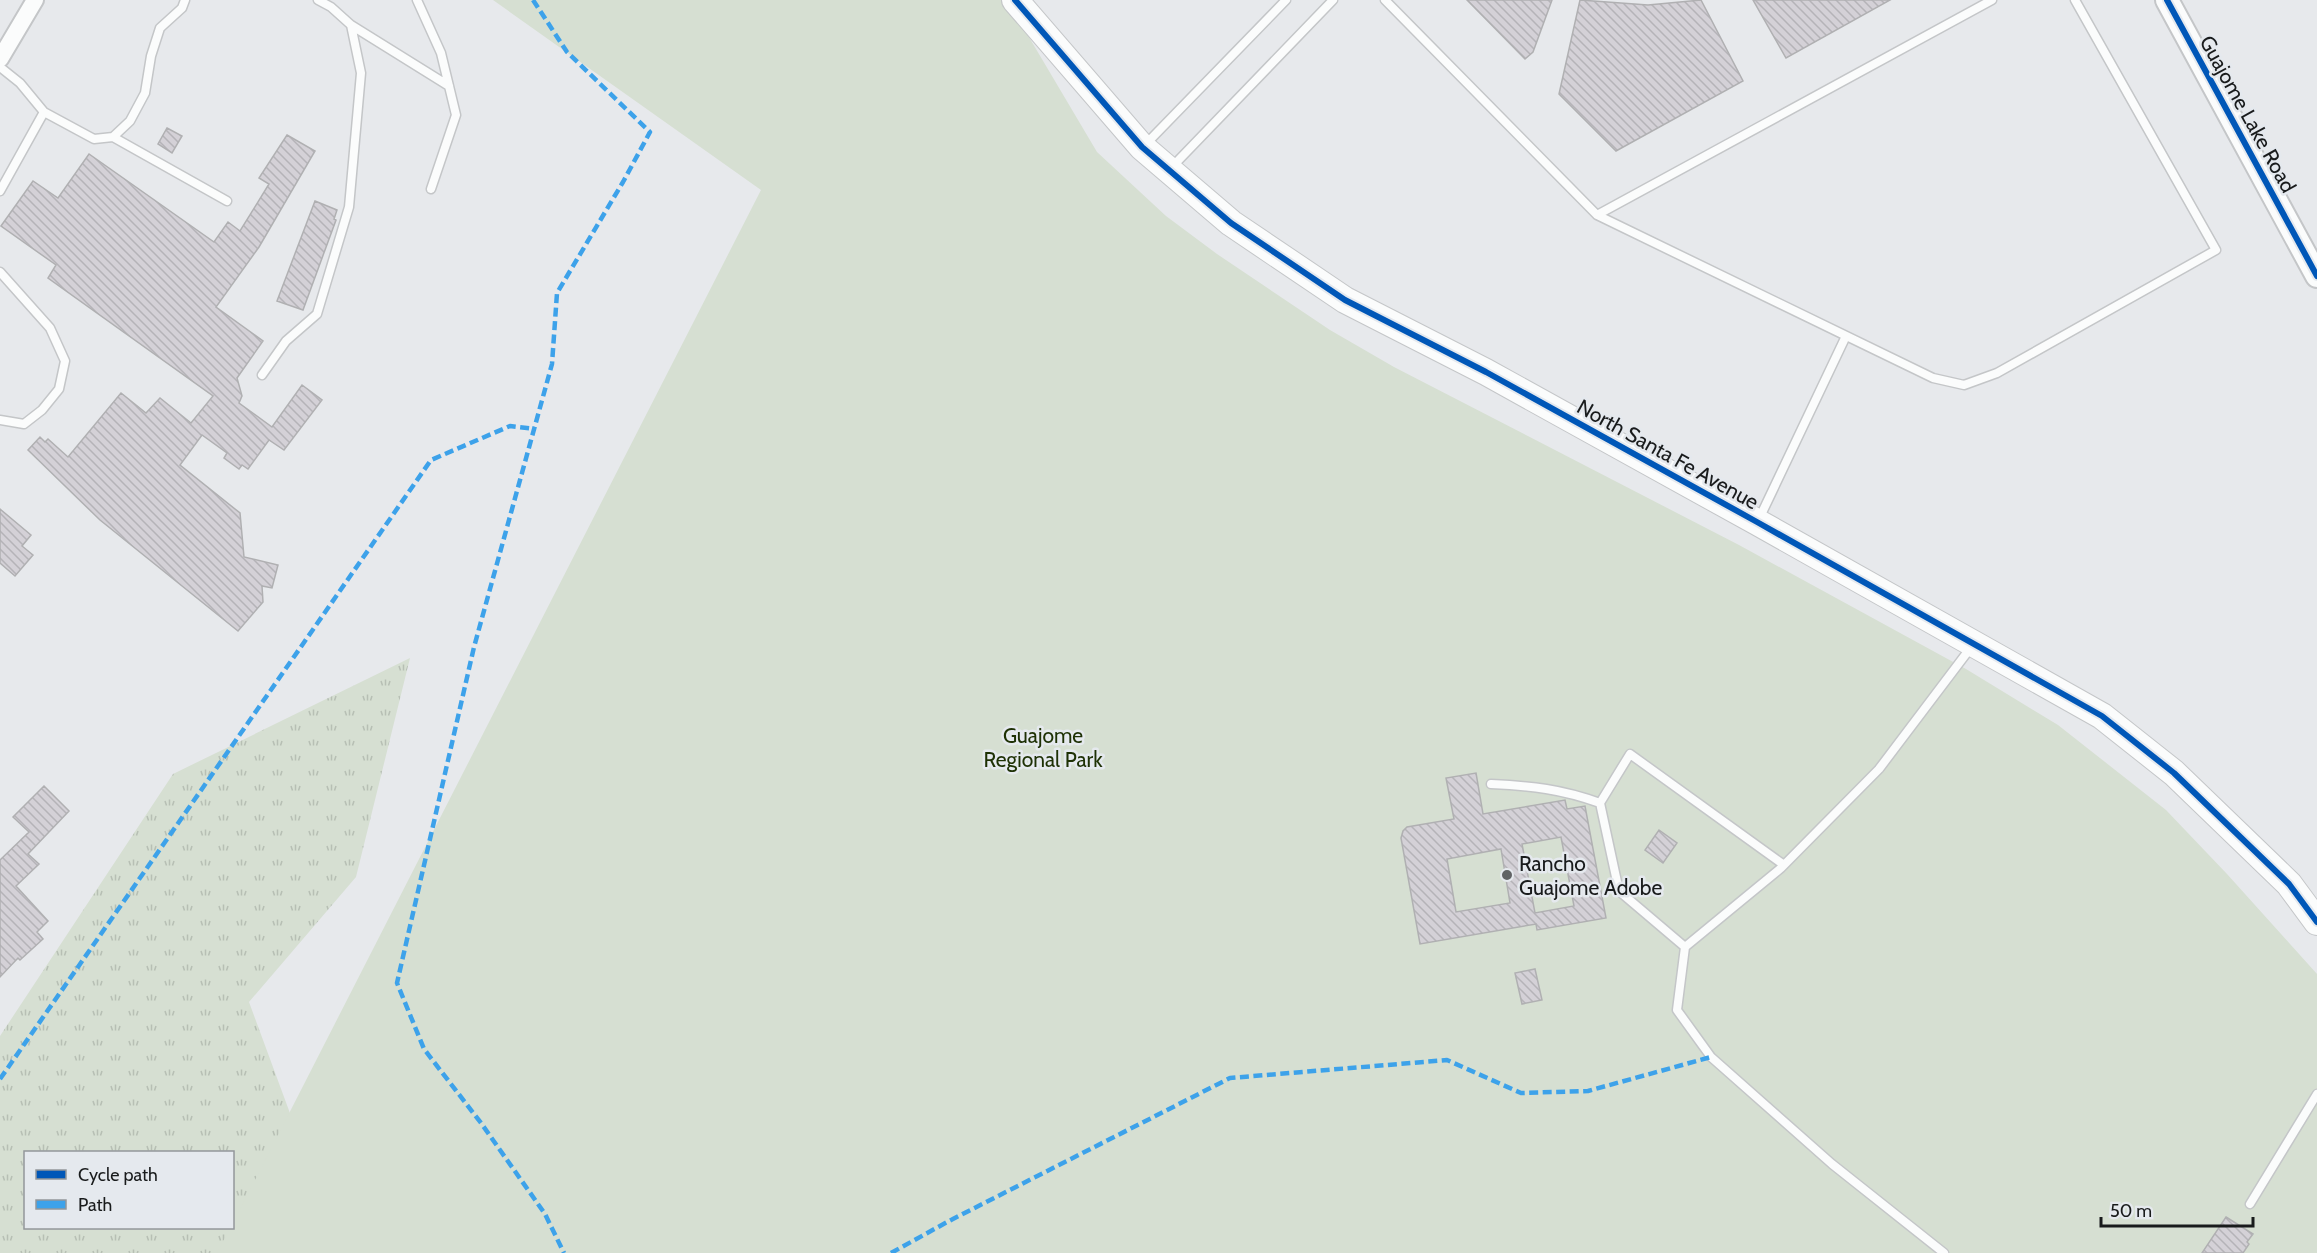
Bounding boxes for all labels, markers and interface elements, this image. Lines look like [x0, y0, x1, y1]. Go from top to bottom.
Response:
street label: Guajome Lake Road [2194, 31, 2301, 197]
street label: North Santa Fe Avenue [1573, 394, 1763, 514]
park label: Guajome Regional Park [983, 723, 1103, 772]
place label: Rancho Guajome Adobe [1519, 851, 1663, 901]
marker: Rancho Guajome Adobe [1500, 868, 1514, 882]
legend [24, 1151, 234, 1229]
text: Cycle path [78, 1164, 158, 1186]
scale bar [2101, 1190, 2252, 1228]
text: Path [78, 1194, 112, 1216]
text: 50 m [2110, 1200, 2152, 1222]

